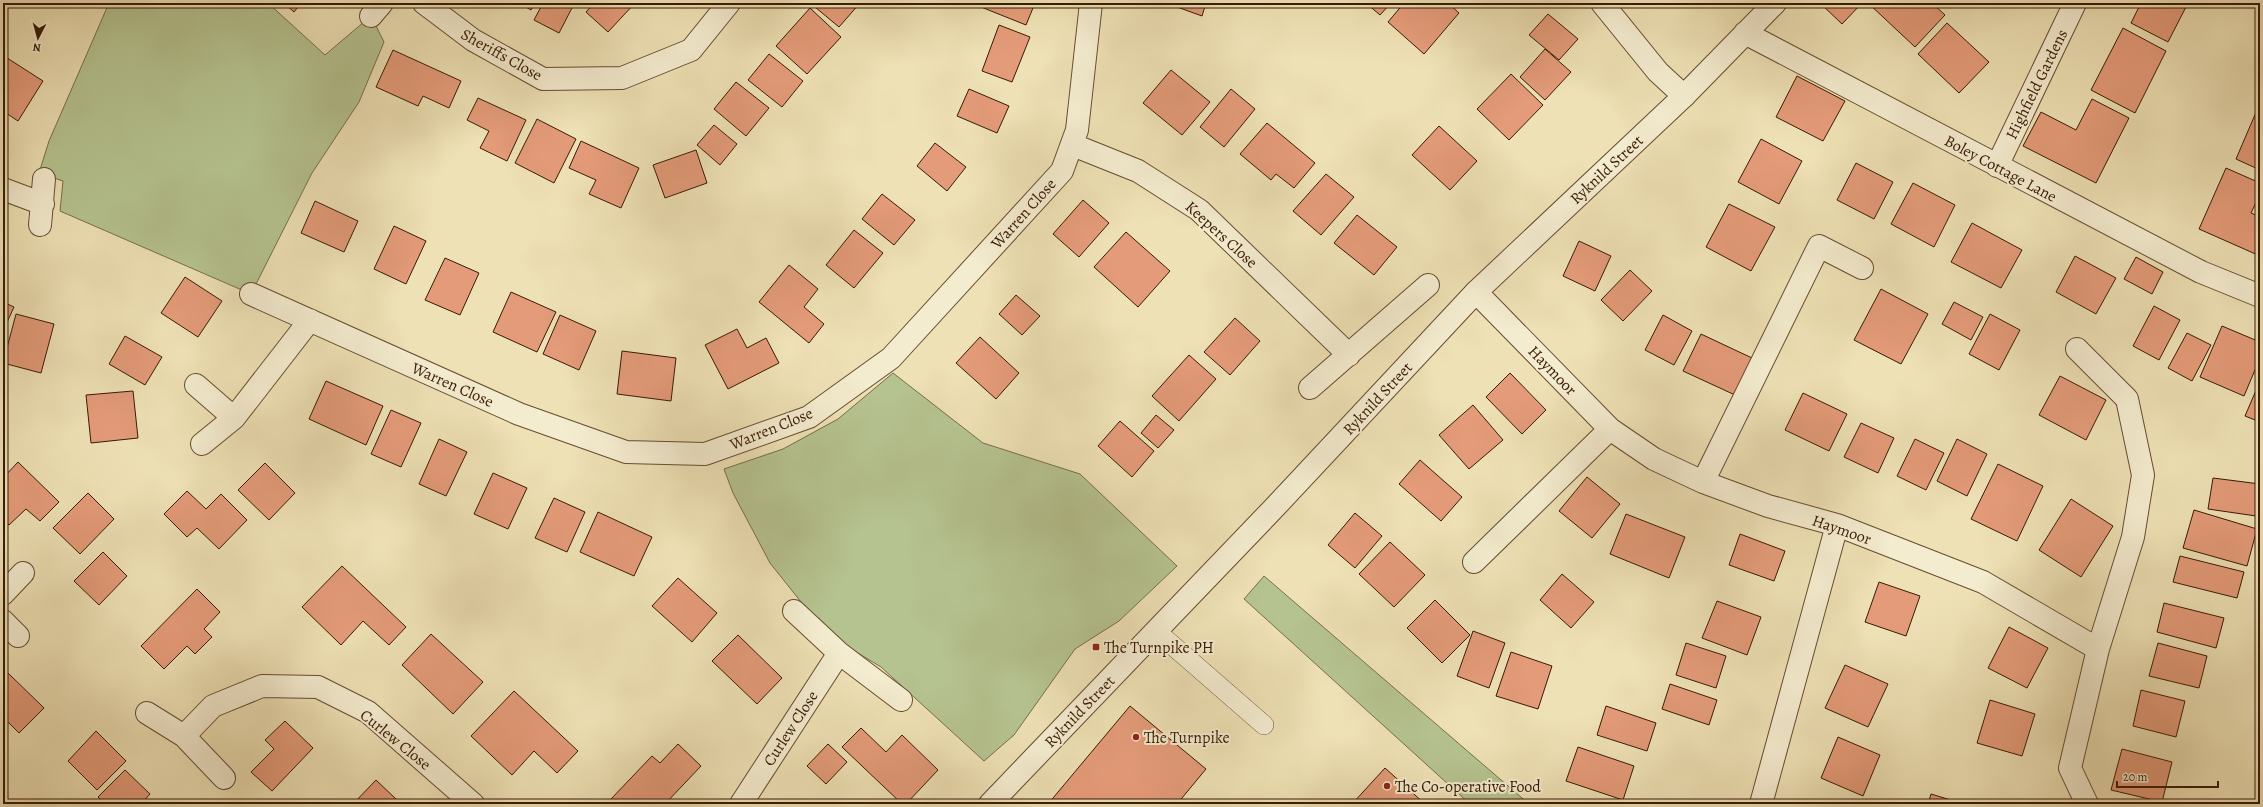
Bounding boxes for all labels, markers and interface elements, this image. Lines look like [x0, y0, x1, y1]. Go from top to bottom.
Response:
north arrow [18, 18, 58, 58]
street label: Sheriffs Close [457, 23, 546, 86]
street label: Highfield Gardens [2001, 26, 2073, 143]
text: N [32, 40, 42, 55]
street label: Ryknild Street [1565, 130, 1648, 209]
street label: Boley Cottage Lane [1940, 130, 2061, 208]
street label: Warren Close [986, 174, 1061, 254]
street label: Keepers Close [1180, 196, 1262, 273]
street label: Haymoor [1523, 341, 1582, 400]
street label: Warren Close [407, 357, 497, 413]
street label: Ryknild Street [1338, 357, 1417, 440]
street label: Warren Close [726, 402, 816, 456]
street label: Haymoor [1809, 510, 1874, 550]
place label: The Turnpike PH [1104, 637, 1214, 659]
marker: The Turnpike PH [1091, 642, 1101, 652]
street label: Ryknild Street [1040, 671, 1120, 753]
street label: Curlew Close [758, 687, 823, 771]
street label: Curlew Close [355, 704, 436, 775]
place label: The Turnpike [1144, 727, 1230, 749]
marker: The Turnpike [1131, 732, 1141, 742]
scale bar [2117, 763, 2218, 789]
text: 20 m [2123, 769, 2147, 785]
place label: The Co-operative Food [1395, 776, 1541, 798]
marker: The Co-operative Food [1382, 781, 1392, 791]

